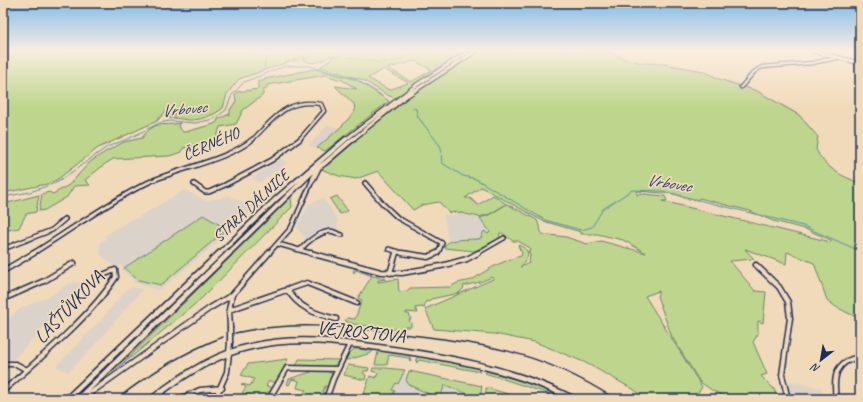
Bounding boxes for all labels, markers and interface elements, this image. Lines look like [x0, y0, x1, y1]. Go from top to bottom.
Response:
water label: Vrbovec [161, 96, 209, 122]
street label: ČERNÉHO [180, 122, 244, 165]
street label: STARÁ DÁLNICE [209, 164, 295, 247]
water label: Vrbovec [645, 169, 695, 197]
street label: LAŠTŮVKOVA [29, 265, 109, 349]
street label: VEJROSTOVA [316, 315, 408, 349]
north arrow [801, 340, 841, 380]
text: N [807, 360, 822, 376]

